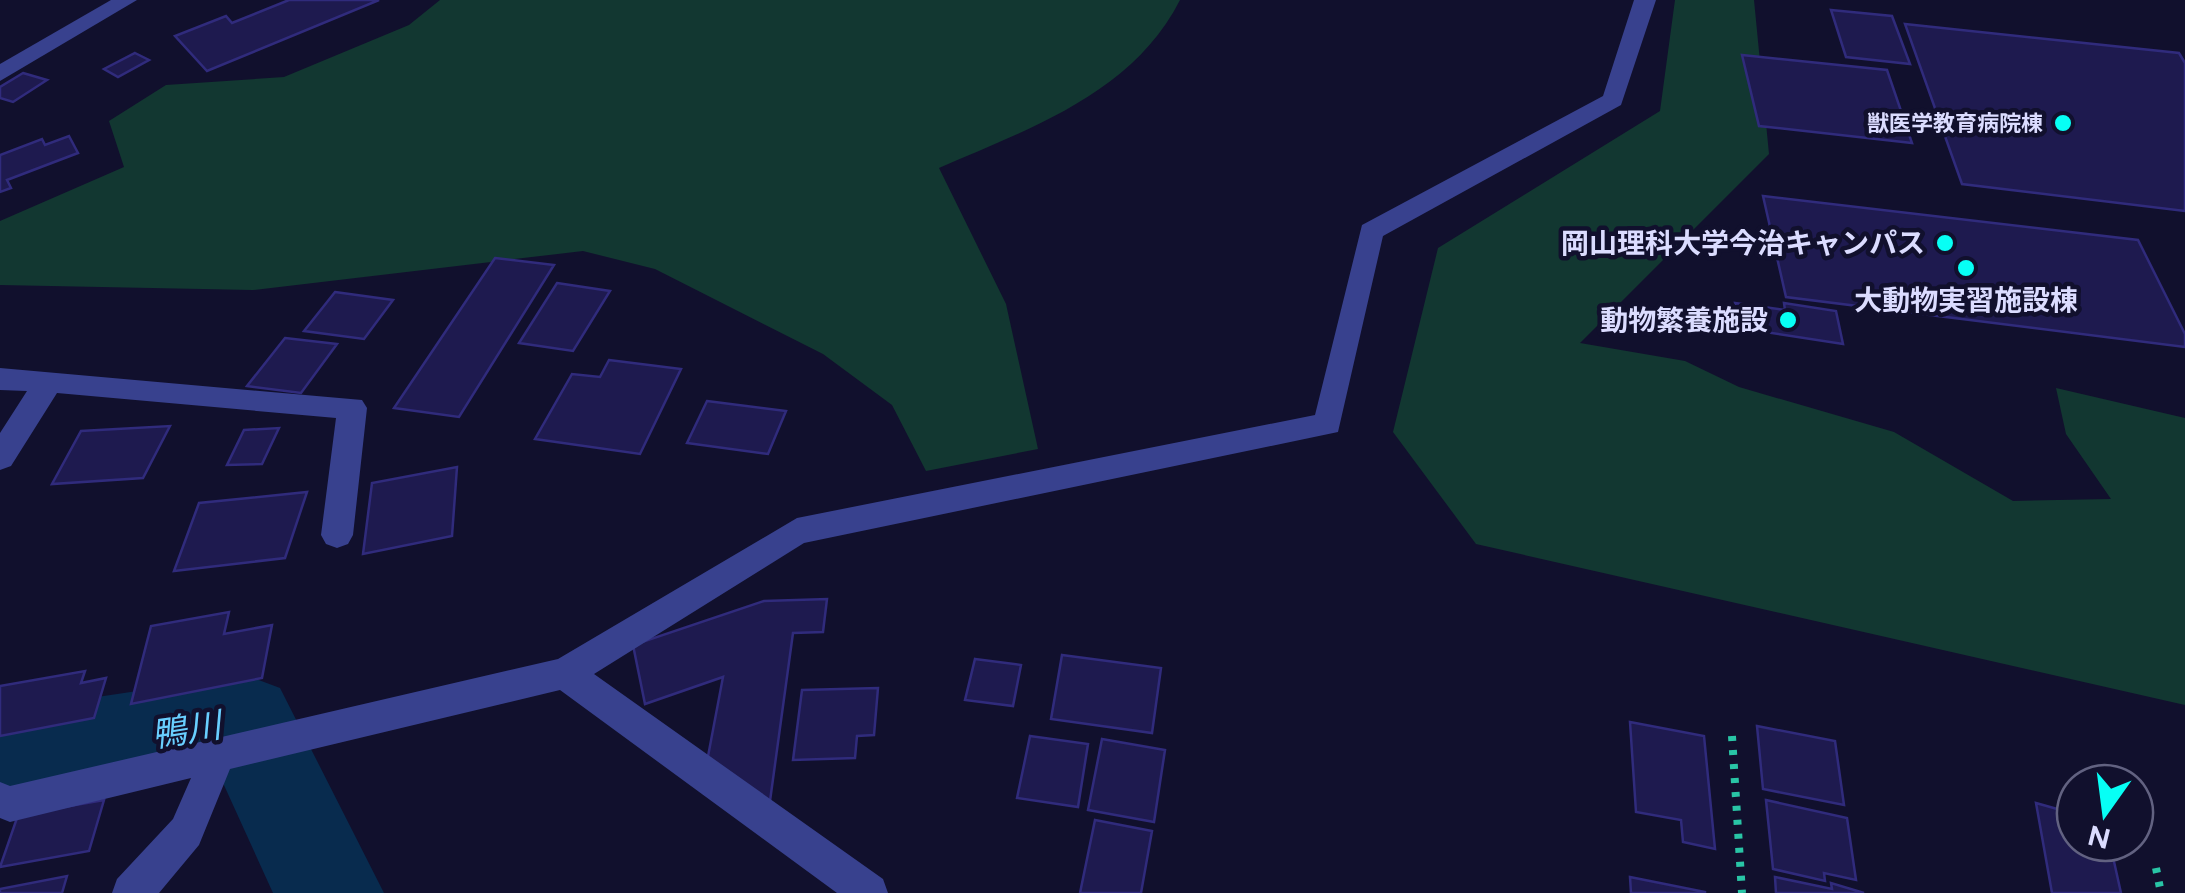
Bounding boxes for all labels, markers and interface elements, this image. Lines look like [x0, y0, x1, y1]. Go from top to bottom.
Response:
place label: 獣医学教育病院棟 [1867, 110, 2043, 137]
marker: 獣医学教育病院棟 [2052, 112, 2074, 134]
place label: 岡山理科大学今治キャンパス [1561, 226, 1925, 260]
marker: 岡山理科大学今治キャンパス [1934, 232, 1956, 254]
marker: 大動物実習施設棟 [1955, 257, 1977, 279]
place label: 大動物実習施設棟 [1854, 283, 2078, 317]
place label: 動物繁養施設 [1600, 303, 1768, 337]
marker: 動物繁養施設 [1777, 309, 1799, 331]
water label: 鴨川 [148, 703, 228, 756]
north arrow [2055, 763, 2155, 863]
text: N [2084, 818, 2114, 856]

